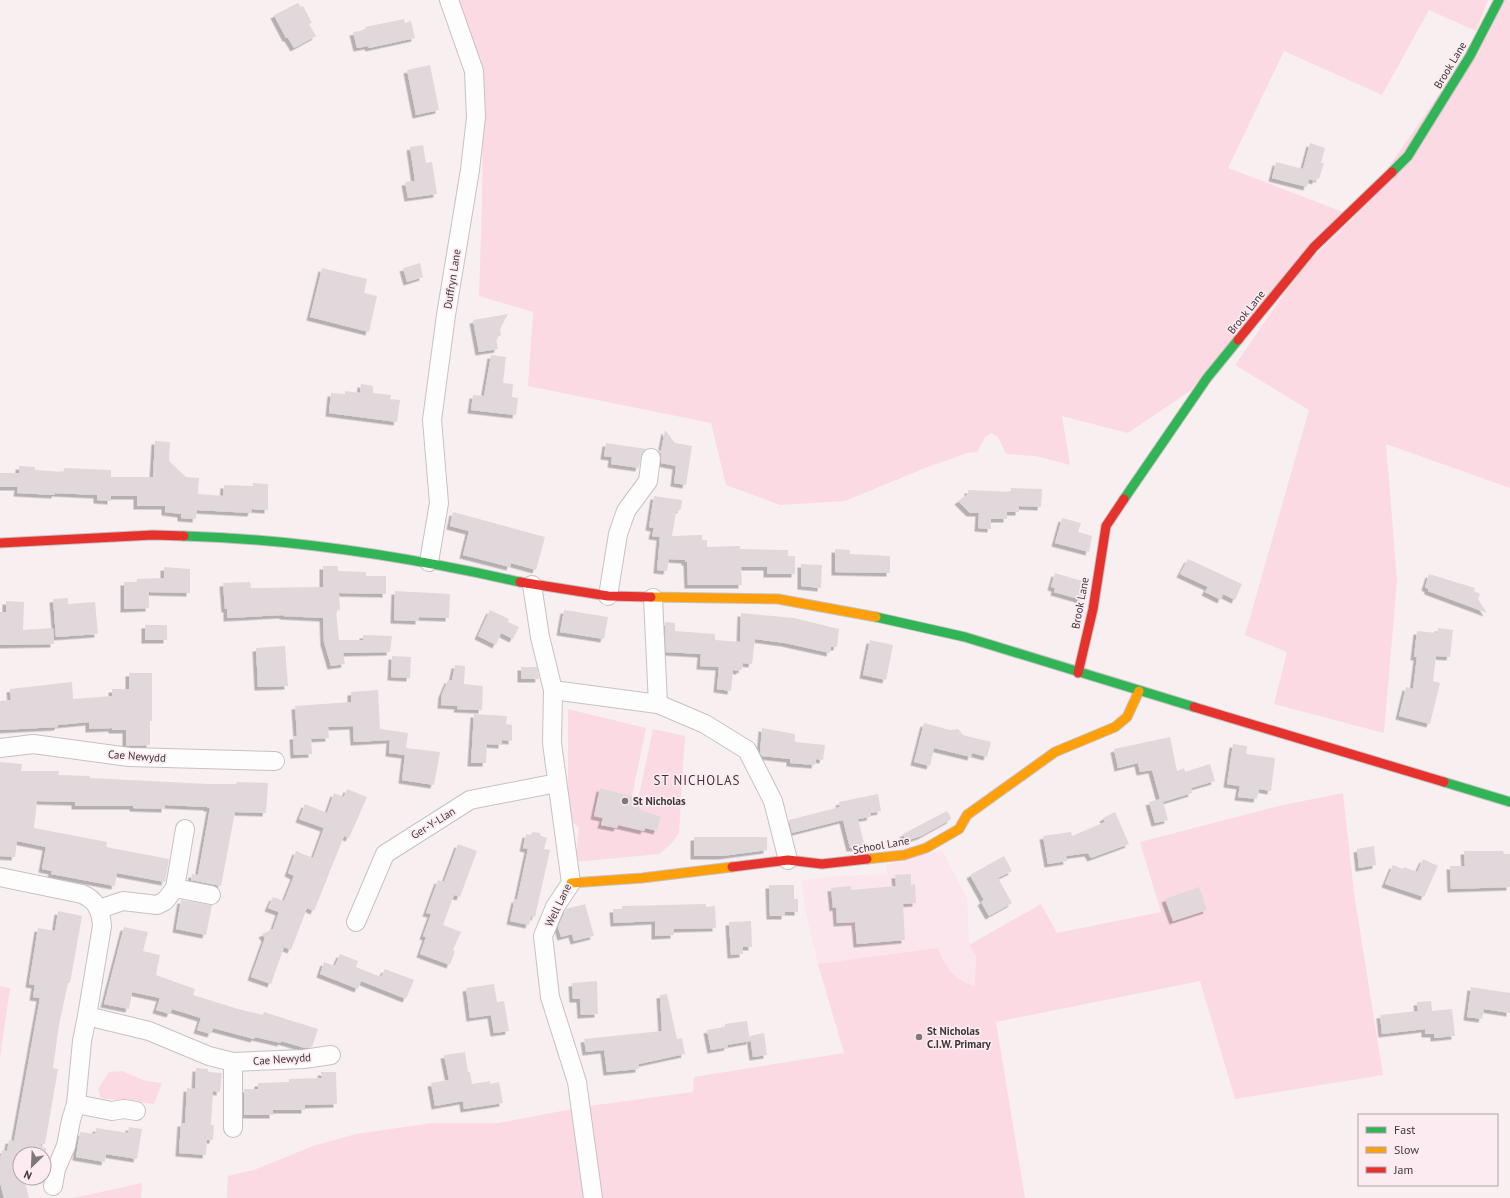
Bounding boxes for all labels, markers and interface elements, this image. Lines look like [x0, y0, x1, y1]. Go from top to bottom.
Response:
street label: Brook Lane [1431, 39, 1470, 91]
street label: Duffryn Lane [440, 248, 464, 310]
street label: Brook Lane [1224, 287, 1268, 337]
street label: Brook Lane [1068, 576, 1092, 630]
street label: Cae Newydd [108, 747, 167, 765]
district label: ST NICHOLAS [654, 772, 740, 789]
place label: St Nicholas [633, 794, 686, 808]
marker: St Nicholas [620, 796, 630, 806]
street label: Ger-Y-Llan [408, 804, 458, 842]
street label: School Lane [852, 833, 911, 857]
street label: Well Lane [542, 881, 575, 929]
place label: St Nicholas C.I.W. Primary [927, 1024, 991, 1051]
marker: St Nicholas C.I.W. Primary [914, 1032, 924, 1042]
street label: Cae Newydd [253, 1050, 312, 1068]
legend [1358, 1114, 1498, 1186]
text: Fast [1394, 1122, 1415, 1137]
text: Slow [1394, 1142, 1419, 1157]
north arrow [12, 1146, 52, 1186]
text: Jam [1393, 1162, 1413, 1177]
text: N [22, 1167, 34, 1183]

